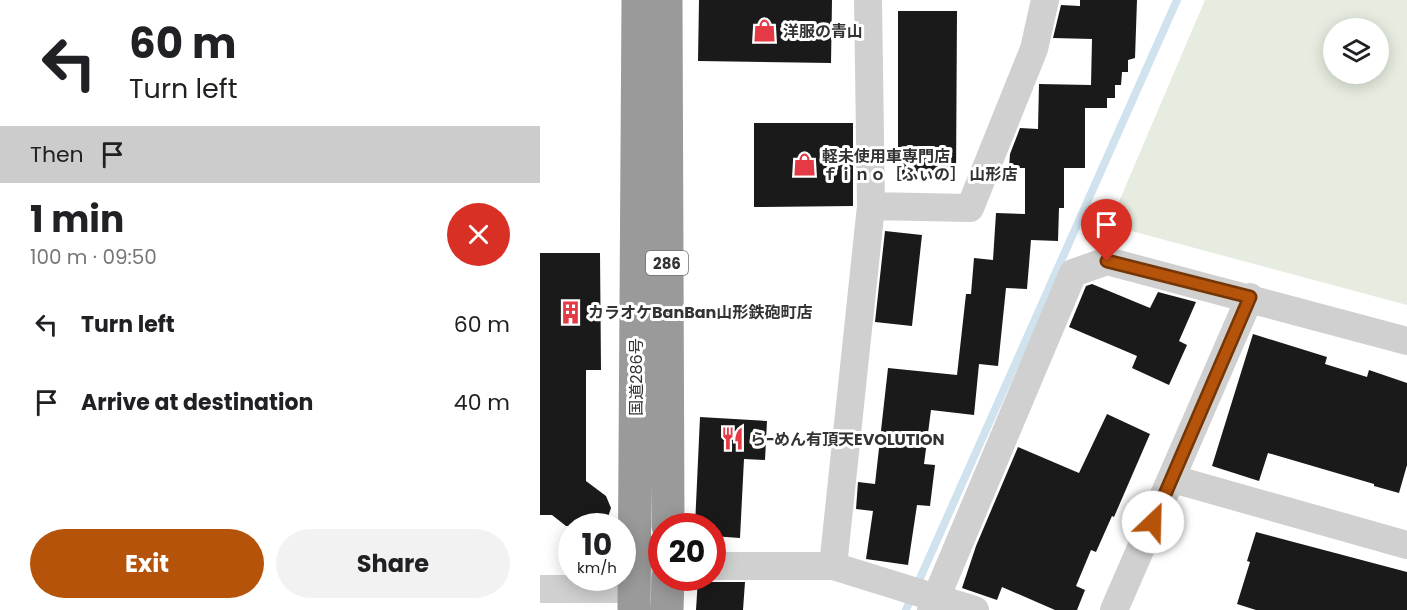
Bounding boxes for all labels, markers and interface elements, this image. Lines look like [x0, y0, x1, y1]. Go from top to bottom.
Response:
text: 60 m [129, 14, 237, 73]
shop icon: 洋服の青山 [752, 18, 778, 44]
map controls [1323, 18, 1389, 84]
button: layers [1323, 18, 1389, 84]
place label: 洋服の青山 [783, 20, 863, 43]
icon: left [30, 24, 108, 102]
text: Turn left [129, 70, 238, 107]
icon: arrive [96, 138, 129, 171]
text: Then [30, 139, 84, 170]
place label: 軽未使用車専門店 ｆｉｎｏ［ふぃの］ 山形店 [822, 145, 1017, 186]
shop icon: 軽未使用車専門店 ｆｉｎｏ［ふぃの］ 山形店 [791, 152, 817, 178]
text: 1 min [30, 194, 124, 245]
pin [1081, 199, 1132, 261]
button: close [447, 203, 510, 266]
icon: arrive [1090, 208, 1123, 241]
text: 100 m · 09:50 [30, 243, 157, 271]
road number: 286 [646, 251, 688, 275]
building icon: カラオケBanBan山形鉄砲町店 [557, 299, 583, 325]
place label: カラオケBanBan山形鉄砲町店 [588, 301, 812, 324]
icon: left [30, 308, 63, 341]
text: Turn left [81, 309, 175, 340]
text: 60 m [454, 309, 510, 340]
street label: 国道286号 [625, 338, 648, 416]
icon: arrive [30, 386, 63, 419]
text: Arrive at destination [81, 387, 313, 418]
text: 40 m [454, 387, 510, 418]
restaurant icon: らｰめん有頂天EVOLUTION [719, 426, 745, 452]
place label: らｰめん有頂天EVOLUTION [750, 428, 945, 451]
position arrow [1121, 490, 1185, 554]
speed limit sign: 20 [648, 513, 726, 591]
text: 10 [582, 523, 612, 566]
button: Exit [30, 529, 264, 598]
button: Share [276, 529, 510, 598]
text: km/h [577, 557, 617, 578]

